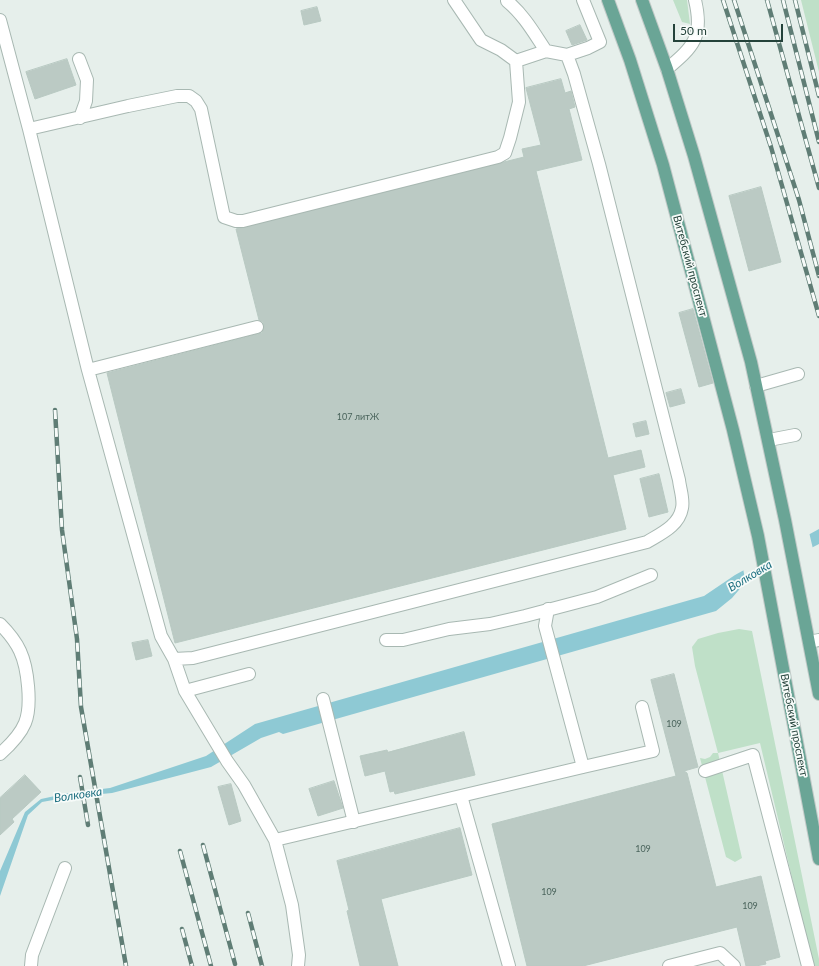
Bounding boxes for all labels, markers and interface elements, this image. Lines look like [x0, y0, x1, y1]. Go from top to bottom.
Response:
scale bar [675, 16, 785, 42]
text: 50 m [680, 23, 707, 38]
street label: Витебский проспект [670, 214, 710, 318]
house number: 107 литЖ [337, 412, 379, 422]
water label: Волковка [725, 557, 775, 595]
street label: Витебский проспект [778, 672, 810, 778]
house number: 109 [666, 719, 682, 729]
water label: Волковка [53, 784, 103, 806]
house number: 109 [635, 844, 651, 854]
house number: 109 [541, 887, 557, 897]
house number: 109 [742, 901, 758, 911]

